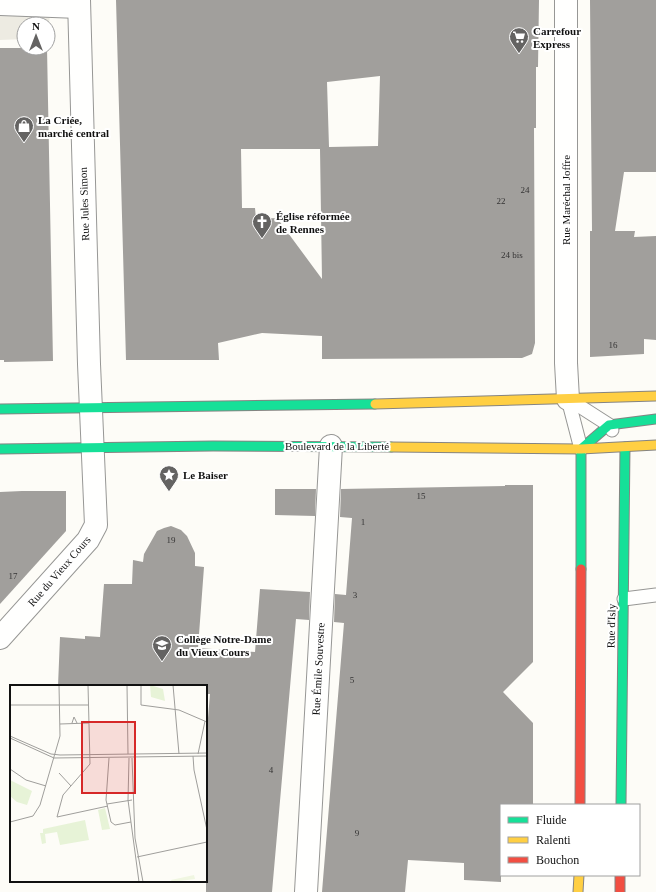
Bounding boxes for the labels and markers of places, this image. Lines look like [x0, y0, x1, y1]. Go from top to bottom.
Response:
place label: Carrefour Express [533, 25, 581, 50]
supermarket icon: Carrefour Express [508, 26, 530, 54]
place label: La Criée, marché central [38, 114, 109, 139]
shop icon: La Criée, marché central [13, 115, 35, 143]
place label: Église réformée de Rennes [276, 210, 350, 235]
church icon: Église réformée de Rennes [251, 211, 273, 239]
place icon: Le Baiser [158, 464, 180, 492]
place label: Le Baiser [183, 469, 228, 481]
place label: Collège Notre-Dame du Vieux Cours [176, 633, 272, 658]
school or university icon: Collège Notre-Dame du Vieux Cours [151, 634, 173, 662]

